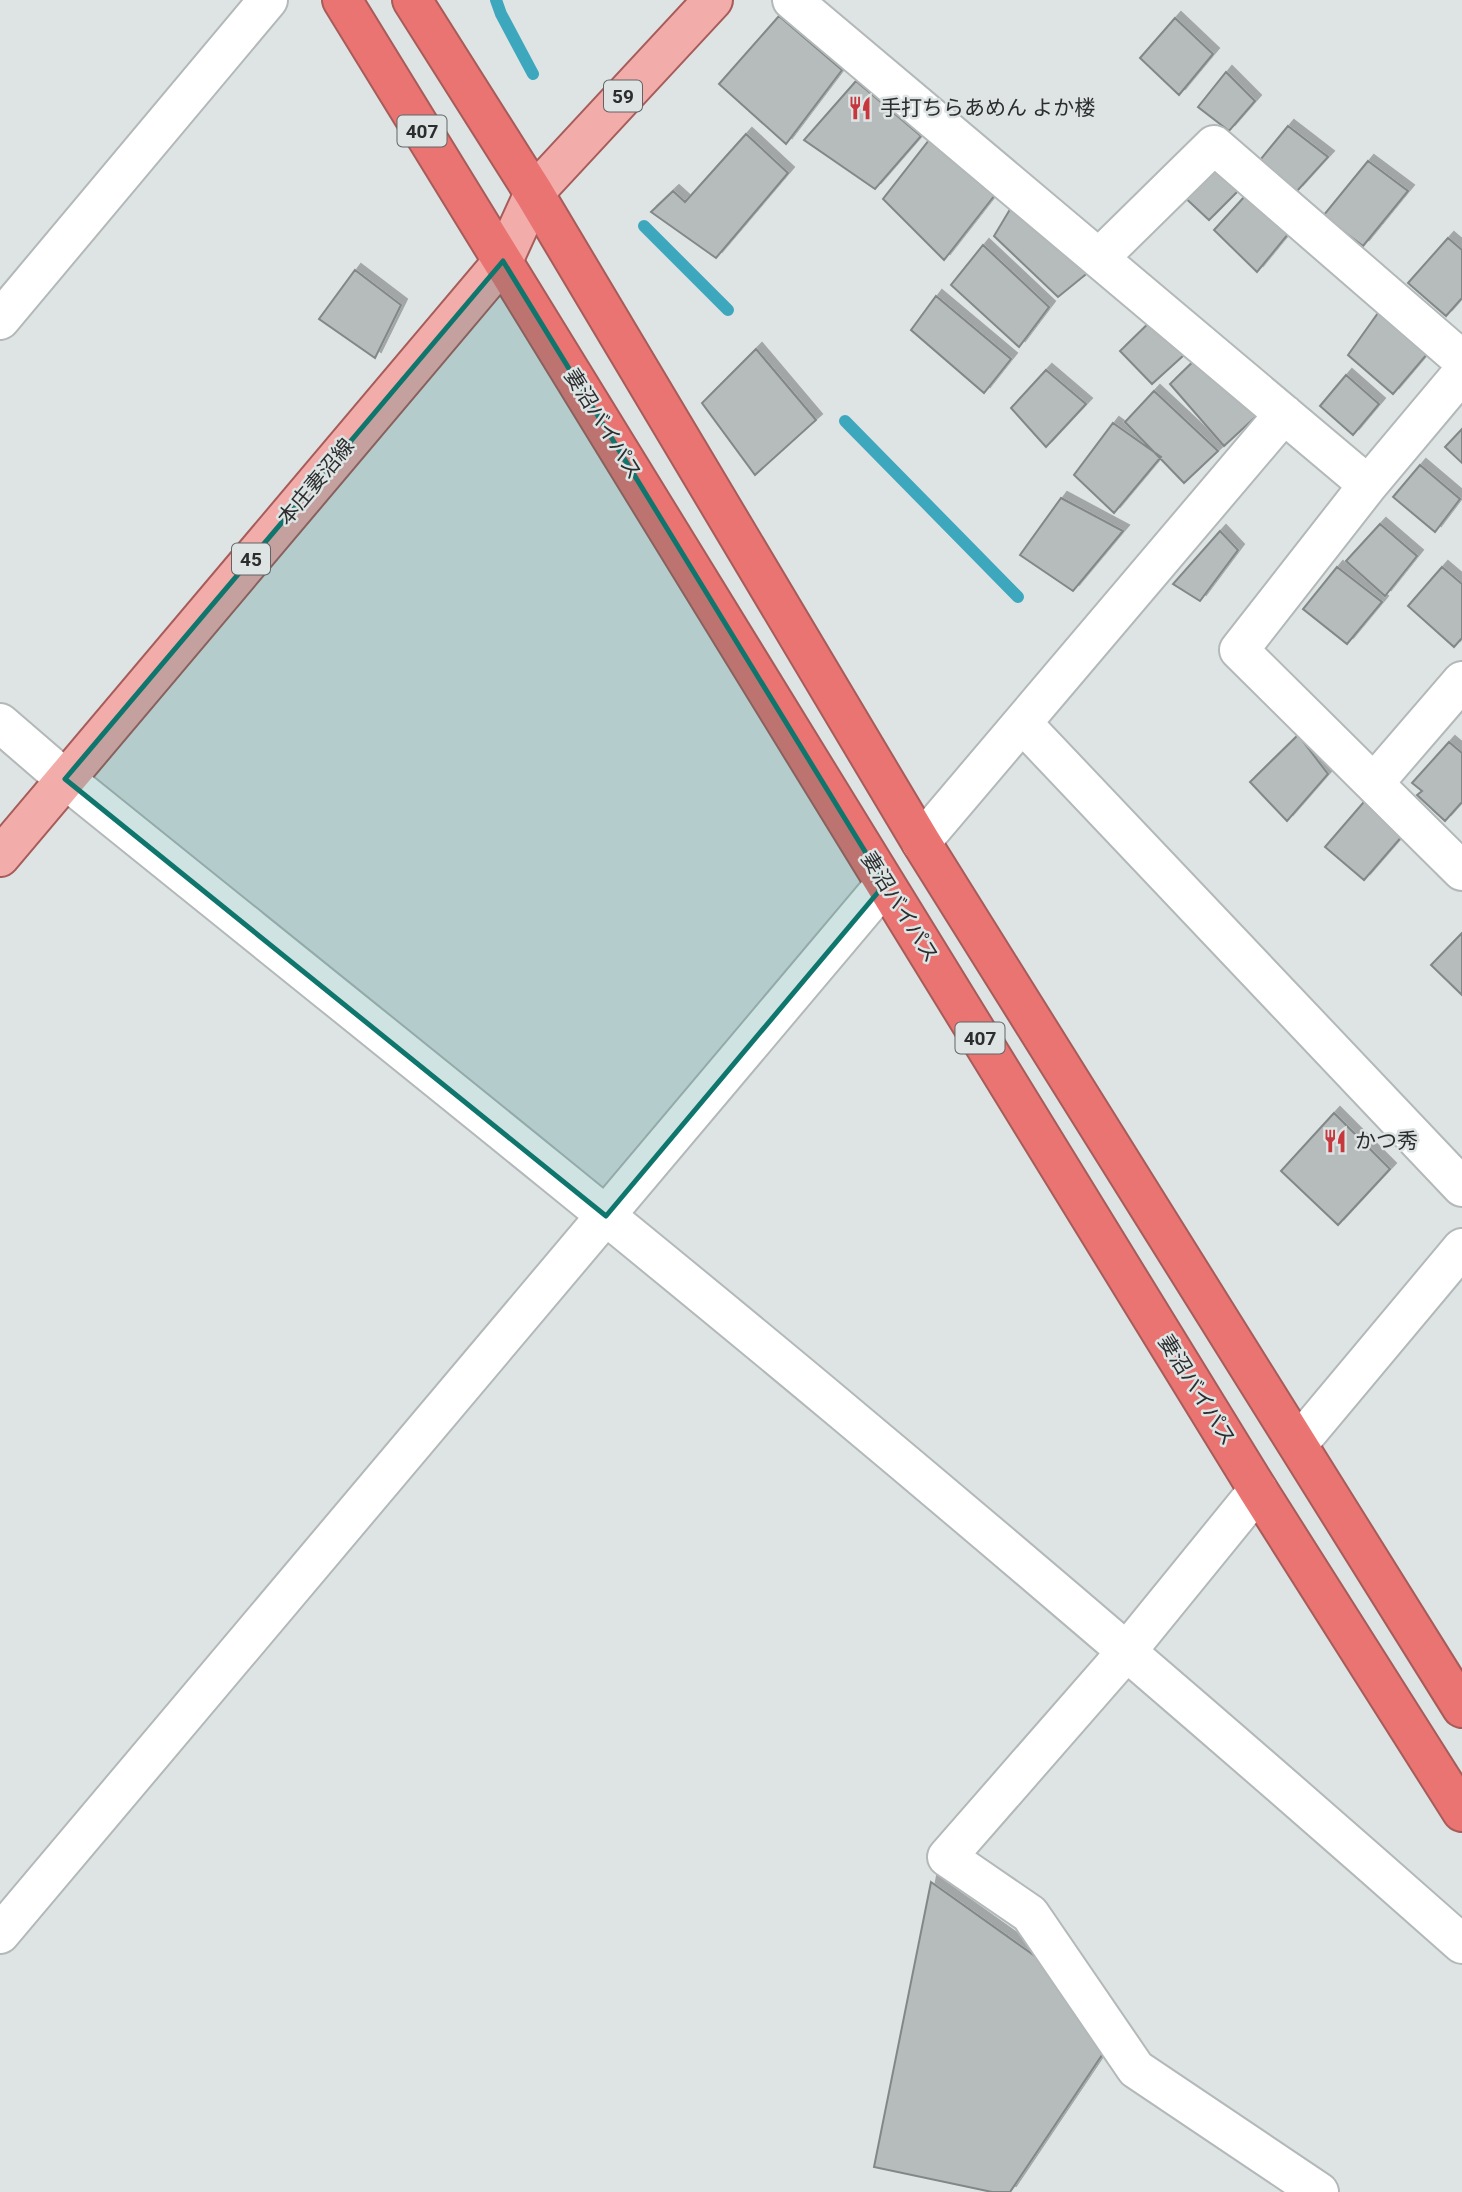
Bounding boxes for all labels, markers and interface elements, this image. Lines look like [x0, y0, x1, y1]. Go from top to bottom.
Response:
road number: 59 [604, 80, 642, 111]
restaurant icon: 手打ちらあめん よか楼 [846, 94, 874, 122]
place label: 手打ちらあめん よか楼 [880, 96, 1095, 120]
road number: 407 [398, 116, 446, 146]
street label: 妻沼バイパス [560, 364, 646, 484]
street label: 本庄妻沼線 [273, 434, 359, 530]
road number: 45 [232, 544, 270, 574]
street label: 妻沼バイパス [857, 847, 943, 967]
road number: 407 [956, 1022, 1004, 1054]
restaurant icon: かつ秀 [1321, 1127, 1349, 1155]
place label: かつ秀 [1355, 1129, 1418, 1153]
street label: 妻沼バイパス [1154, 1330, 1240, 1450]

